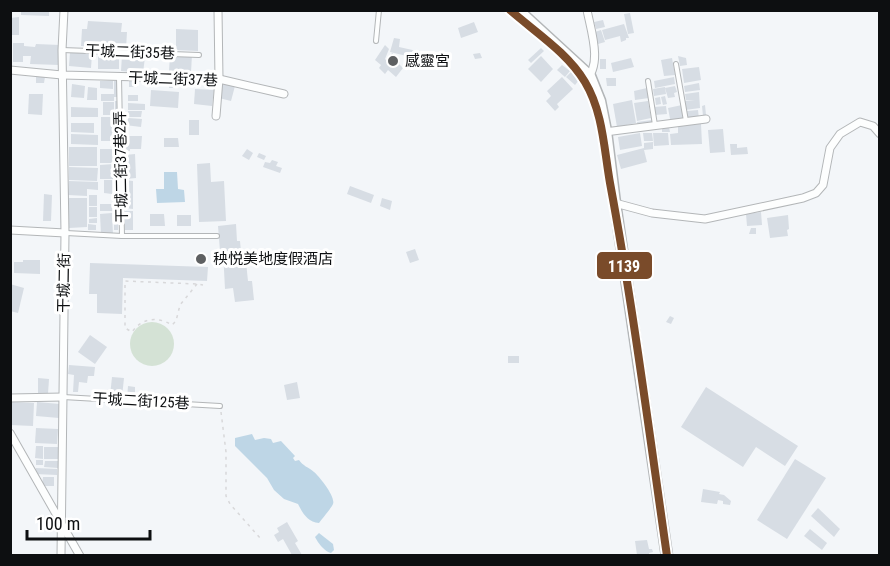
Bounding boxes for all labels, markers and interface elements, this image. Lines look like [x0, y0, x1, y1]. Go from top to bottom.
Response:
street label: 干城二街35巷 [85, 41, 175, 63]
place label: 感靈宮 [405, 52, 450, 70]
marker: 感靈宮 [386, 54, 400, 68]
street label: 干城二街37巷 [128, 68, 218, 90]
street label: 干城二街37巷2弄 [111, 111, 131, 223]
place label: 秧悦美地度假酒店 [213, 250, 333, 268]
line badge: 1139 [596, 251, 653, 280]
marker: 秧悦美地度假酒店 [194, 252, 208, 266]
street label: 干城二街 [54, 253, 74, 313]
text: 1139 [608, 257, 640, 276]
street label: 干城二街125巷 [92, 389, 190, 413]
scale bar [27, 503, 150, 541]
text: 100 m [36, 513, 80, 534]

